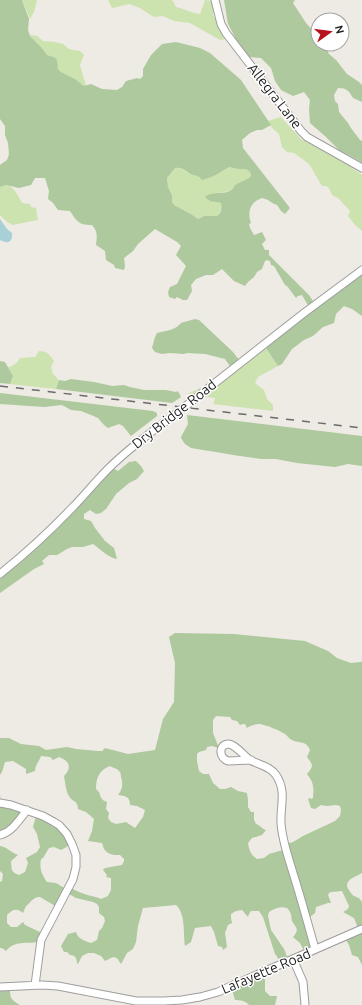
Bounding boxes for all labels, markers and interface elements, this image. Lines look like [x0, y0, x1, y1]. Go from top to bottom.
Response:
north arrow [310, 12, 350, 52]
text: N [333, 24, 347, 35]
street label: Allegra Lane [245, 60, 305, 132]
street label: Dry Bridge Road [129, 376, 219, 452]
street label: Lafayette Road [219, 945, 313, 997]

